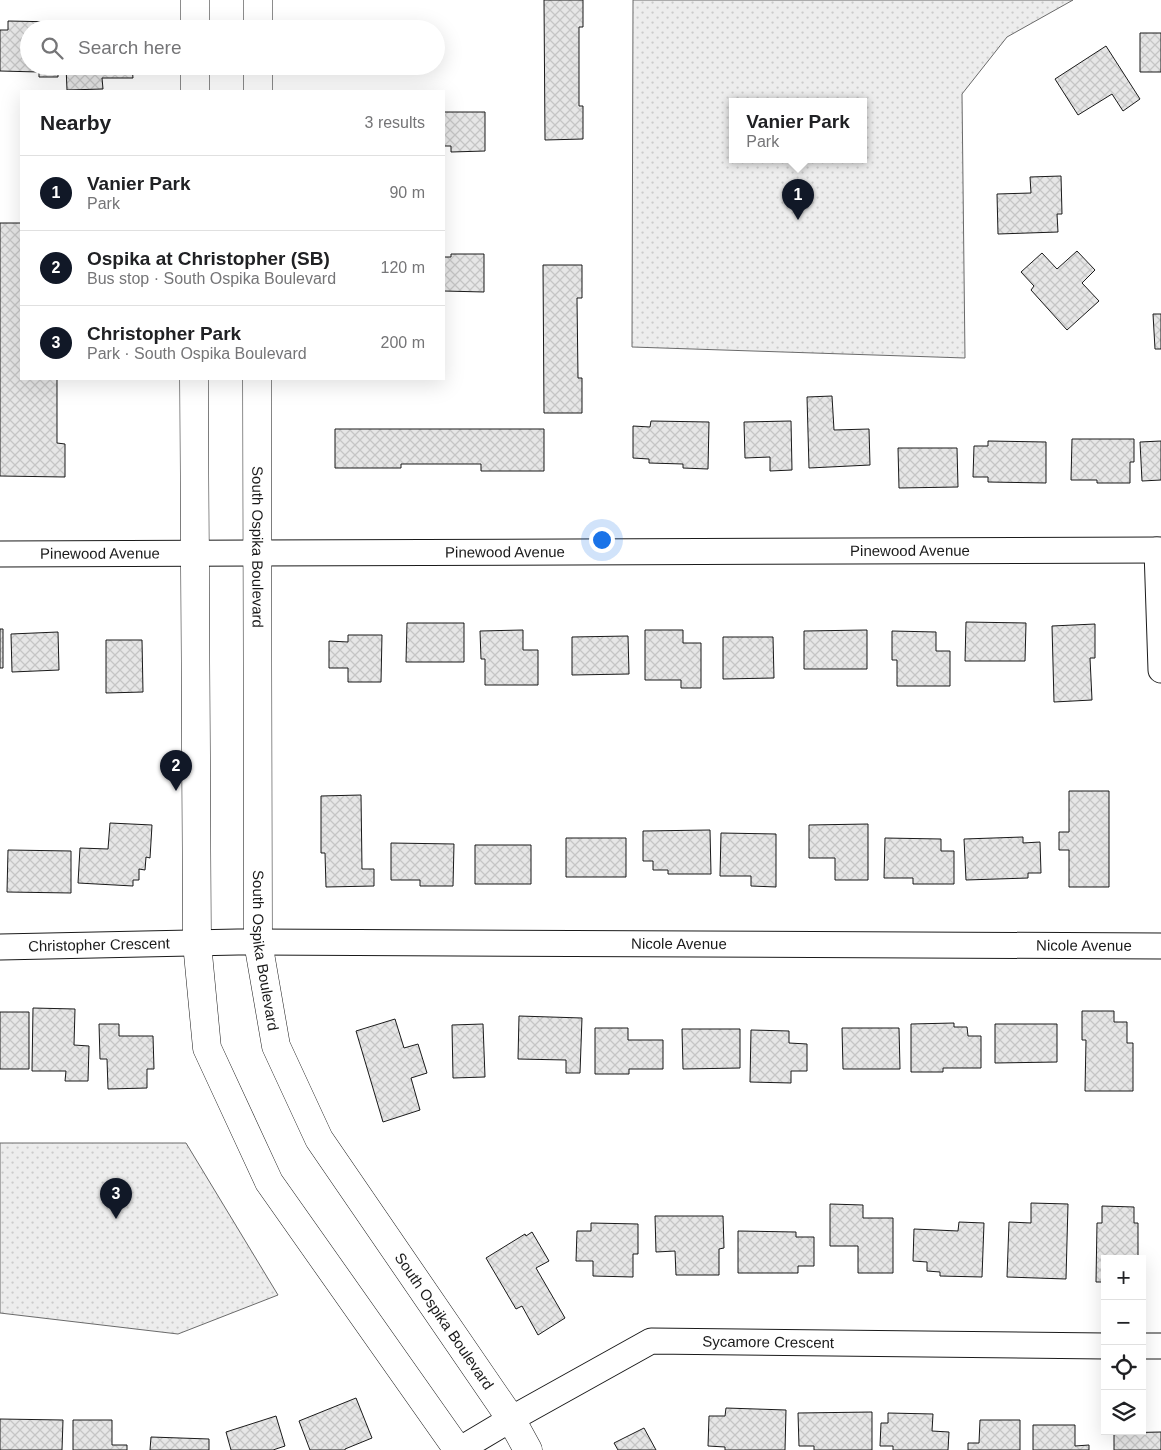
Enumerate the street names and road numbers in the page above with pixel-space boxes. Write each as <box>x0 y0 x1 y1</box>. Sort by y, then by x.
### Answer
street label: South Ospika Boulevard <box>249 466 266 628</box>
street label: Pinewood Avenue <box>850 542 970 559</box>
street label: Pinewood Avenue <box>445 543 565 560</box>
street label: Pinewood Avenue <box>40 544 160 562</box>
street label: South Ospika Boulevard <box>250 870 282 1032</box>
street label: Christopher Crescent <box>28 934 171 954</box>
street label: Nicole Avenue <box>631 935 727 952</box>
street label: Nicole Avenue <box>1036 936 1132 954</box>
street label: South Ospika Boulevard <box>392 1249 497 1393</box>
street label: Sycamore Crescent <box>702 1333 835 1351</box>

